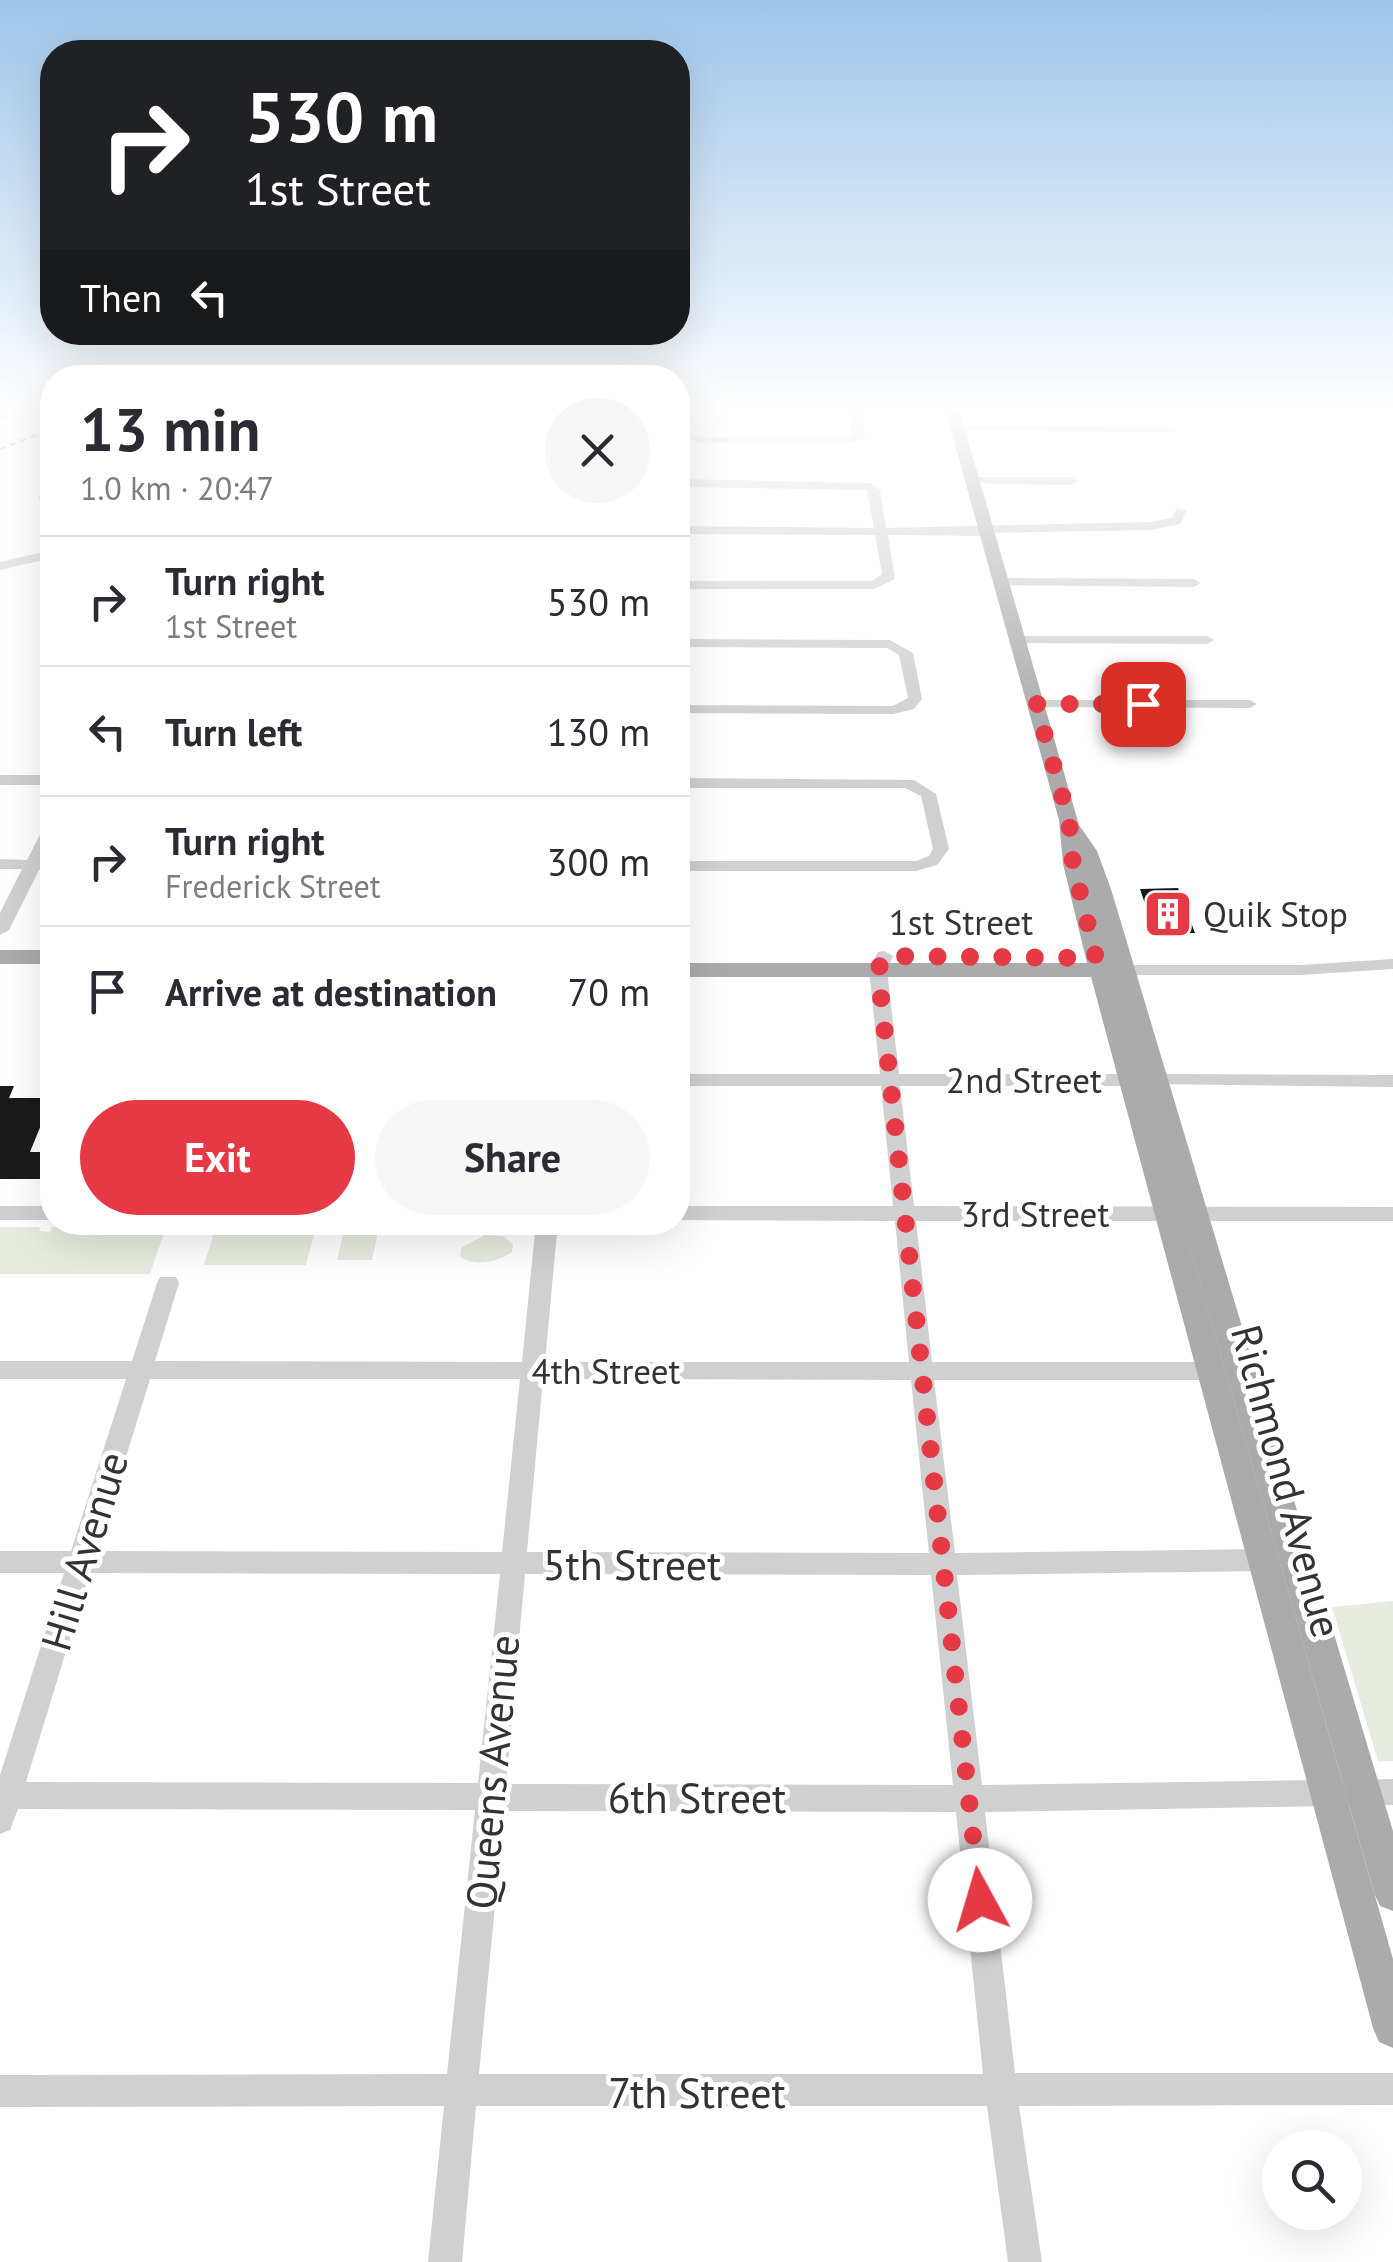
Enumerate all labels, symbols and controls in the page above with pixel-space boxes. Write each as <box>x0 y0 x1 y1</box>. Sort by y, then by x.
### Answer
text: 530 m <box>245 71 438 161</box>
icon: right <box>80 80 210 210</box>
text: 1st Street <box>245 159 431 217</box>
icon: left <box>182 270 237 325</box>
text: Then <box>80 273 162 322</box>
text: 13 min <box>80 390 260 468</box>
button: close <box>545 398 650 503</box>
text: 1.0 km · 20:47 <box>80 467 274 509</box>
text: Turn right <box>165 556 325 605</box>
icon: right <box>80 574 135 629</box>
text: 530 m <box>547 577 650 626</box>
text: 1st Street <box>165 605 297 647</box>
pin <box>1101 662 1186 747</box>
icon: arrive <box>1116 677 1171 732</box>
icon: left <box>80 704 135 759</box>
text: Turn left <box>165 707 302 756</box>
text: 130 m <box>547 707 650 756</box>
text: Turn right <box>165 816 325 865</box>
icon: right <box>80 834 135 889</box>
text: 300 m <box>547 837 650 886</box>
text: Frederick Street <box>165 865 381 907</box>
building icon: Quik Stop <box>1142 888 1194 940</box>
place label: Quik Stop <box>1203 891 1348 937</box>
street label: 1st Street <box>889 899 1033 945</box>
icon: arrive <box>80 964 135 1019</box>
text: Arrive at destination <box>165 967 497 1016</box>
text: 70 m <box>568 967 650 1016</box>
street label: 2nd Street <box>946 1057 1102 1103</box>
button: Exit <box>80 1100 355 1215</box>
button: Share <box>375 1100 650 1215</box>
street label: 3rd Street <box>961 1191 1109 1237</box>
street label: Richmond Avenue <box>1219 1319 1355 1643</box>
street label: 4th Street <box>532 1348 681 1394</box>
street label: Hill Avenue <box>28 1445 140 1657</box>
street label: 5th Street <box>543 1537 721 1592</box>
street label: Queens Avenue <box>453 1632 531 1912</box>
street label: 6th Street <box>608 1770 786 1825</box>
position arrow <box>928 1848 1032 1952</box>
street label: 7th Street <box>608 2065 786 2120</box>
map controls <box>1262 2130 1362 2230</box>
button: search <box>1262 2130 1362 2230</box>

